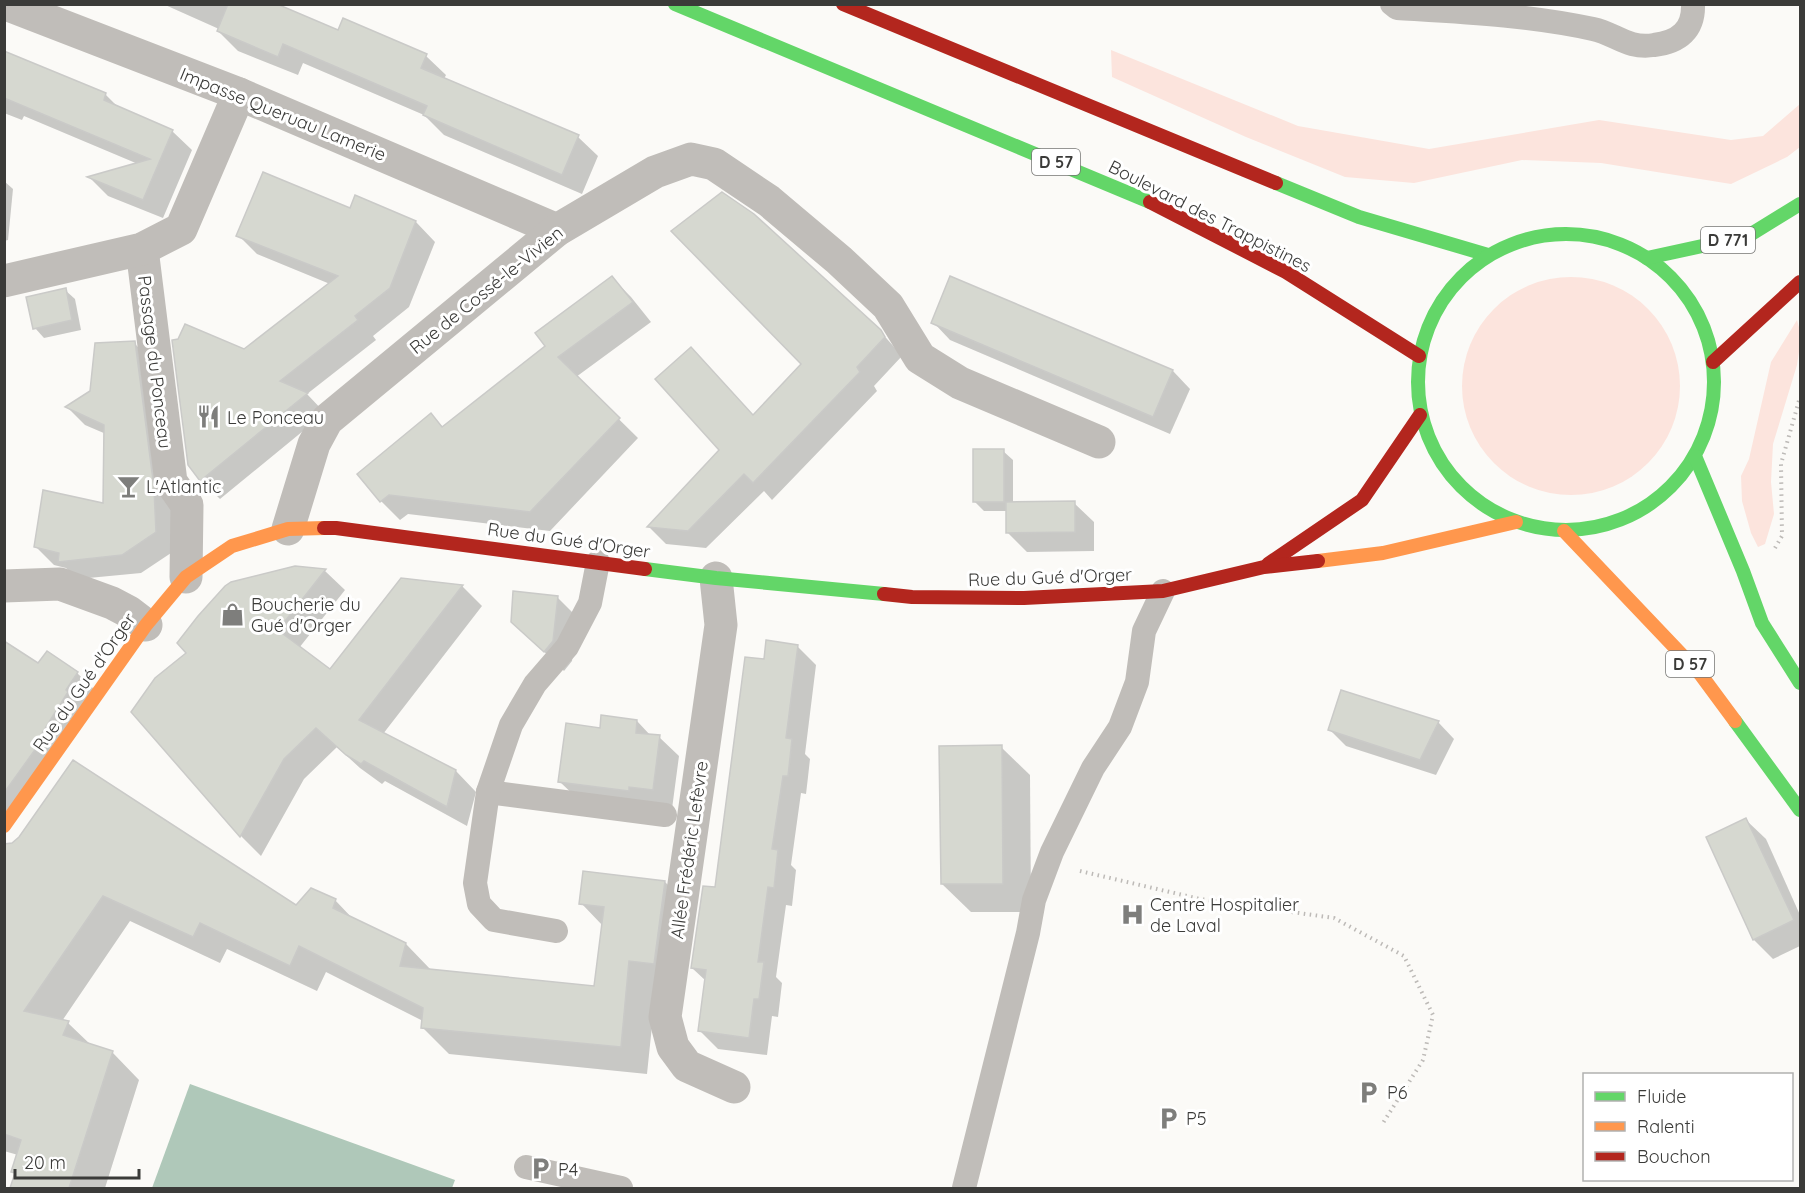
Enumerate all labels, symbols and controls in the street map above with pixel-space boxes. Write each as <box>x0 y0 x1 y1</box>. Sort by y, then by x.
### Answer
street label: Impasse Queruau Lamerie <box>177 62 389 166</box>
road number: D 57 <box>1032 149 1080 175</box>
street label: Boulevard des Trappistines <box>1105 155 1315 277</box>
street label: Rue de Cossé-le-Vivien <box>405 221 567 359</box>
road number: D 771 <box>1701 227 1755 253</box>
street label: Passage du Ponceau <box>133 274 177 450</box>
restaurant icon: Le Ponceau <box>196 404 222 430</box>
place label: Le Ponceau <box>227 406 324 429</box>
bar icon: L'Atlantic <box>115 473 141 499</box>
place label: L'Atlantic <box>146 475 221 498</box>
street label: Rue du Gué d'Orger <box>486 517 652 563</box>
street label: Rue du Gué d'Orger <box>968 563 1133 591</box>
place label: Boucherie du Gué d'Orger <box>251 593 361 637</box>
shop icon: Boucherie du Gué d'Orger <box>220 601 246 627</box>
street label: Rue du Gué d'Orger <box>27 608 141 756</box>
road number: D 57 <box>1666 651 1714 677</box>
street label: Allée Frédéric Lefèvre <box>665 759 713 941</box>
place label: Centre Hospitalier de Laval <box>1150 893 1299 937</box>
hospital icon: Centre Hospitalier de Laval <box>1119 901 1145 927</box>
legend <box>1583 1073 1793 1181</box>
parking icon: P6 <box>1356 1079 1382 1105</box>
place label: P6 <box>1387 1081 1408 1104</box>
text: Fluide <box>1637 1085 1686 1108</box>
parking icon: P5 <box>1155 1105 1181 1131</box>
place label: P5 <box>1186 1107 1207 1130</box>
text: Ralenti <box>1637 1115 1695 1138</box>
scale bar <box>15 1142 140 1180</box>
text: Bouchon <box>1637 1145 1711 1168</box>
text: 20 m <box>24 1151 66 1174</box>
parking icon: P4 <box>527 1156 553 1182</box>
place label: P4 <box>558 1158 578 1181</box>

